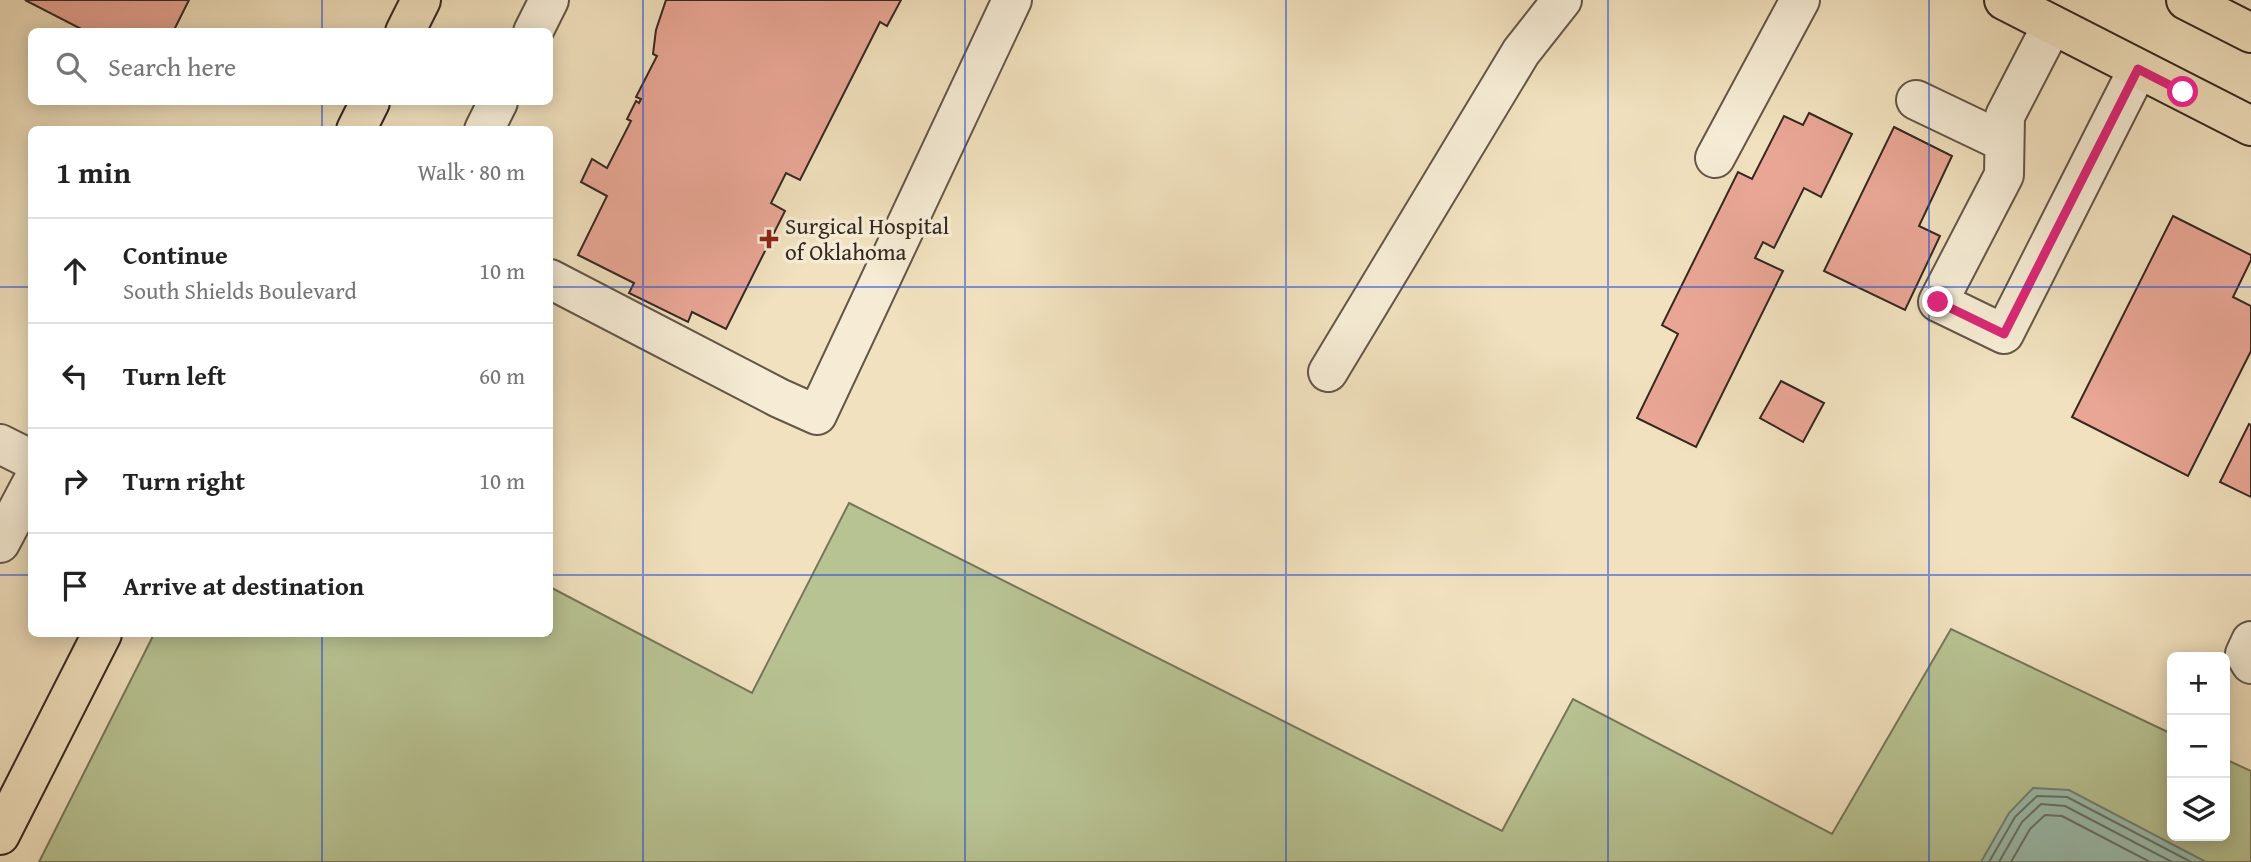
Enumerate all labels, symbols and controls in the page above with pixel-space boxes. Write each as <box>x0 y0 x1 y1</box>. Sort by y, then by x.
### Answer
search box <box>28 28 553 105</box>
text: Search here <box>108 47 236 86</box>
icon: search <box>52 48 90 86</box>
route start <box>2167 76 2198 107</box>
text: 1 min <box>56 150 131 194</box>
text: Walk · 80 m <box>417 155 525 188</box>
place label: Surgical Hospital of Oklahoma <box>785 209 949 268</box>
marker: Surgical Hospital of Oklahoma <box>759 229 779 249</box>
text: Continue <box>123 235 228 274</box>
icon: ahead <box>56 252 94 290</box>
text: 10 m <box>479 254 525 287</box>
text: South Shields Boulevard <box>123 274 357 307</box>
route end <box>1922 286 1953 317</box>
text: Turn left <box>123 356 226 395</box>
icon: left <box>56 357 94 395</box>
text: 60 m <box>479 359 525 392</box>
text: Turn right <box>123 461 245 500</box>
icon: right <box>56 462 94 500</box>
text: 10 m <box>479 464 525 497</box>
text: Arrive at destination <box>123 566 364 605</box>
icon: arrive <box>56 567 94 605</box>
map controls <box>2167 652 2230 841</box>
button: + <box>2167 652 2230 715</box>
button: − <box>2167 715 2230 778</box>
button: layers <box>2167 778 2230 841</box>

